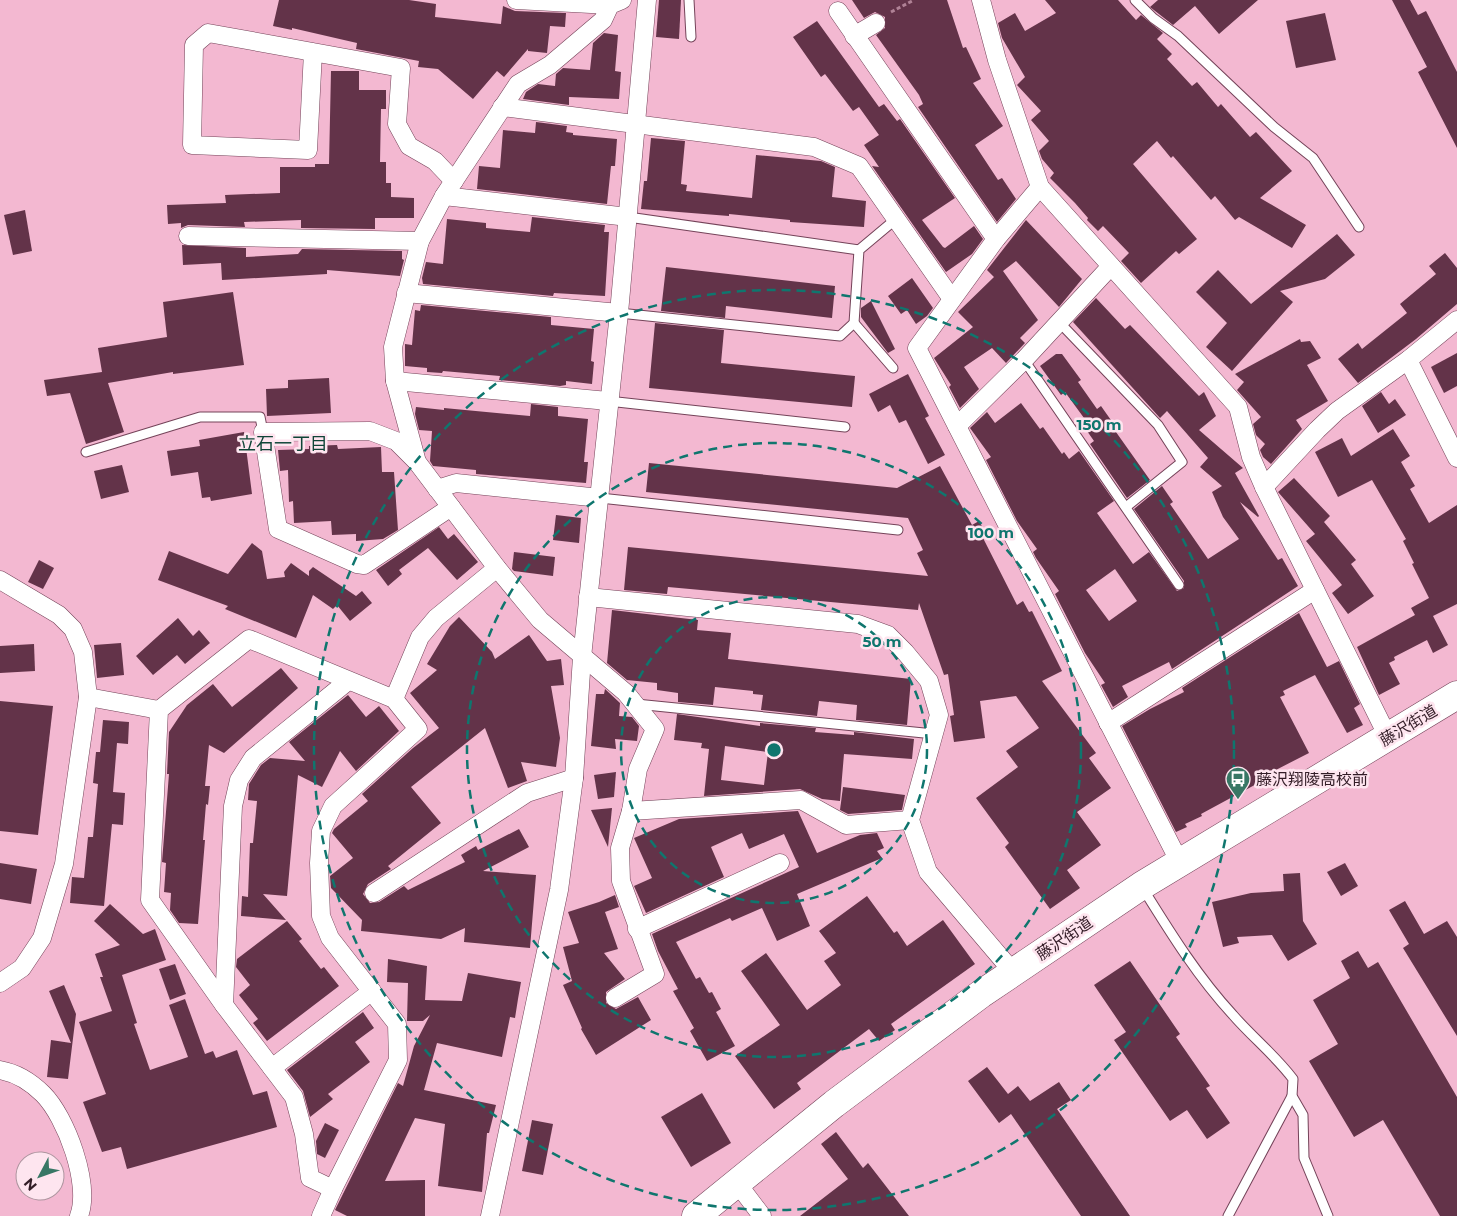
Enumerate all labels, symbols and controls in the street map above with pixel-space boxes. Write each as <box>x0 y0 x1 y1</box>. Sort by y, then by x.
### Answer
text: 150 m <box>1077 415 1121 434</box>
district label: 立石一丁目 <box>238 433 328 455</box>
text: 100 m <box>968 523 1014 542</box>
text: 50 m <box>862 632 902 651</box>
street label: 藤沢街道 <box>1376 701 1441 750</box>
centre of rings <box>765 741 783 759</box>
bus stop icon: 藤沢翔陵高校前 <box>1225 766 1251 800</box>
place label: 藤沢翔陵高校前 <box>1256 770 1368 789</box>
street label: 藤沢街道 <box>1032 913 1096 964</box>
north arrow <box>15 1151 65 1201</box>
text: N <box>20 1174 41 1195</box>

